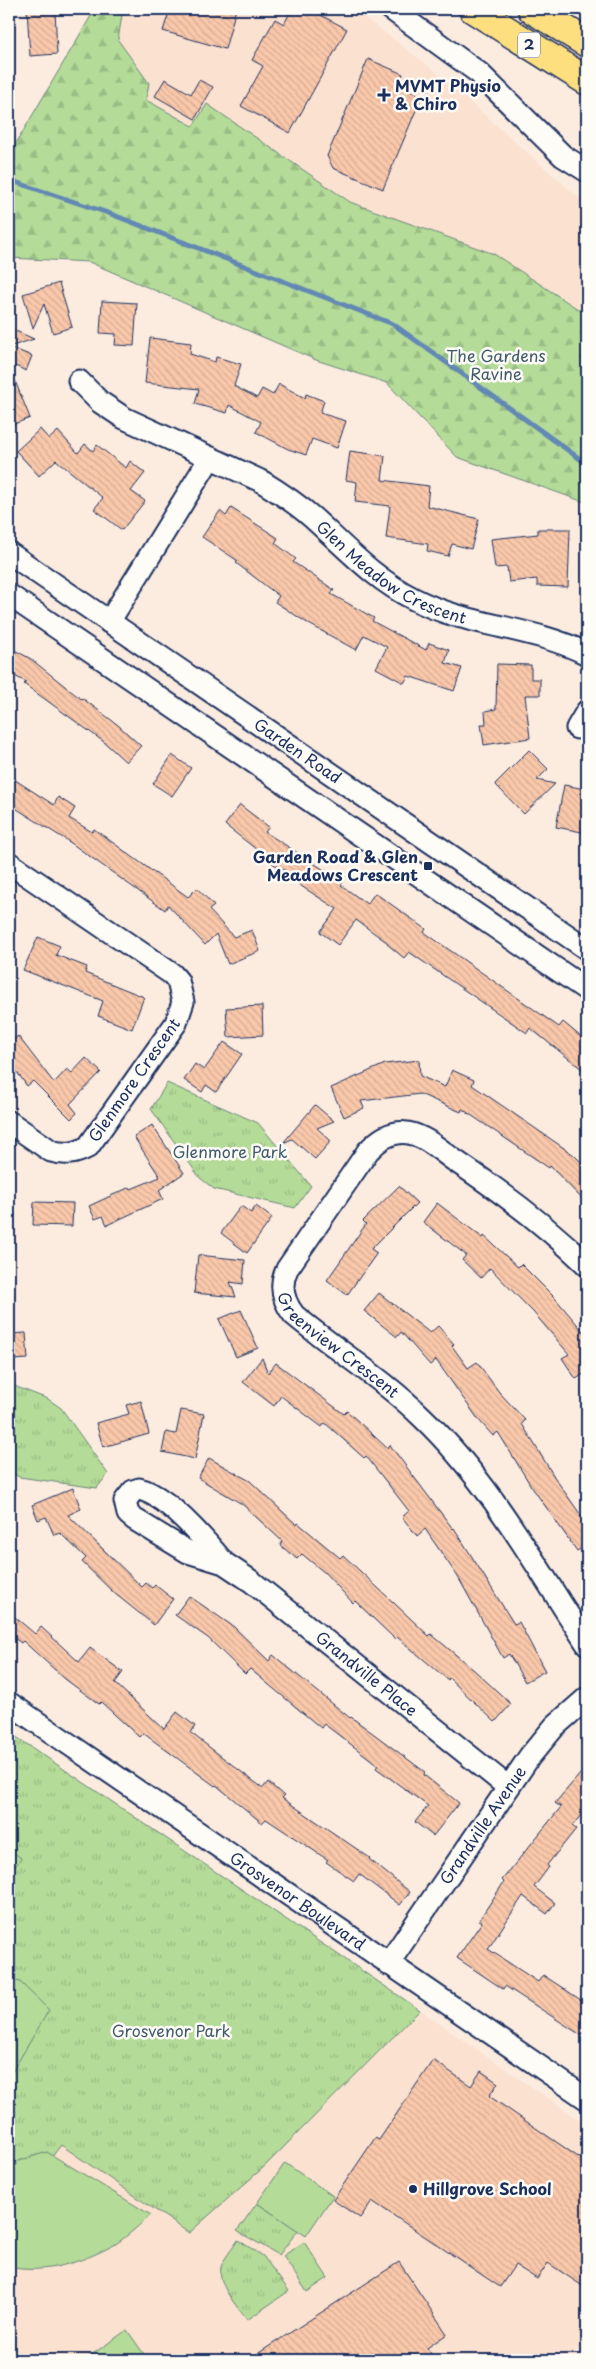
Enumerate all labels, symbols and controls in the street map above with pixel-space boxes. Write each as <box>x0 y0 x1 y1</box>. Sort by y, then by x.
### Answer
road number: 2 <box>518 32 540 58</box>
place label: MVMT Physio & Chiro <box>395 73 501 115</box>
marker: MVMT Physio & Chiro <box>377 88 391 102</box>
park label: The Gardens Ravine <box>446 343 546 385</box>
street label: Glen Meadow Crescent <box>312 514 470 629</box>
street label: Garden Road <box>250 711 347 789</box>
place label: Garden Road & Glen Meadows Crescent <box>253 844 418 886</box>
marker: Garden Road & Glen Meadows Crescent <box>422 860 434 872</box>
street label: Glenmore Crescent <box>81 1012 185 1146</box>
park label: Glenmore Park <box>173 1139 288 1163</box>
street label: Greenview Crescent <box>272 1288 405 1403</box>
street label: Grandville Place <box>311 1625 423 1721</box>
street label: Grandville Avenue <box>433 1760 531 1889</box>
street label: Grosvenor Boulevard <box>225 1845 371 1955</box>
park label: Grosvenor Park <box>112 2018 231 2042</box>
place label: Hillgrove School <box>423 2176 552 2200</box>
marker: Hillgrove School <box>407 2183 419 2195</box>

